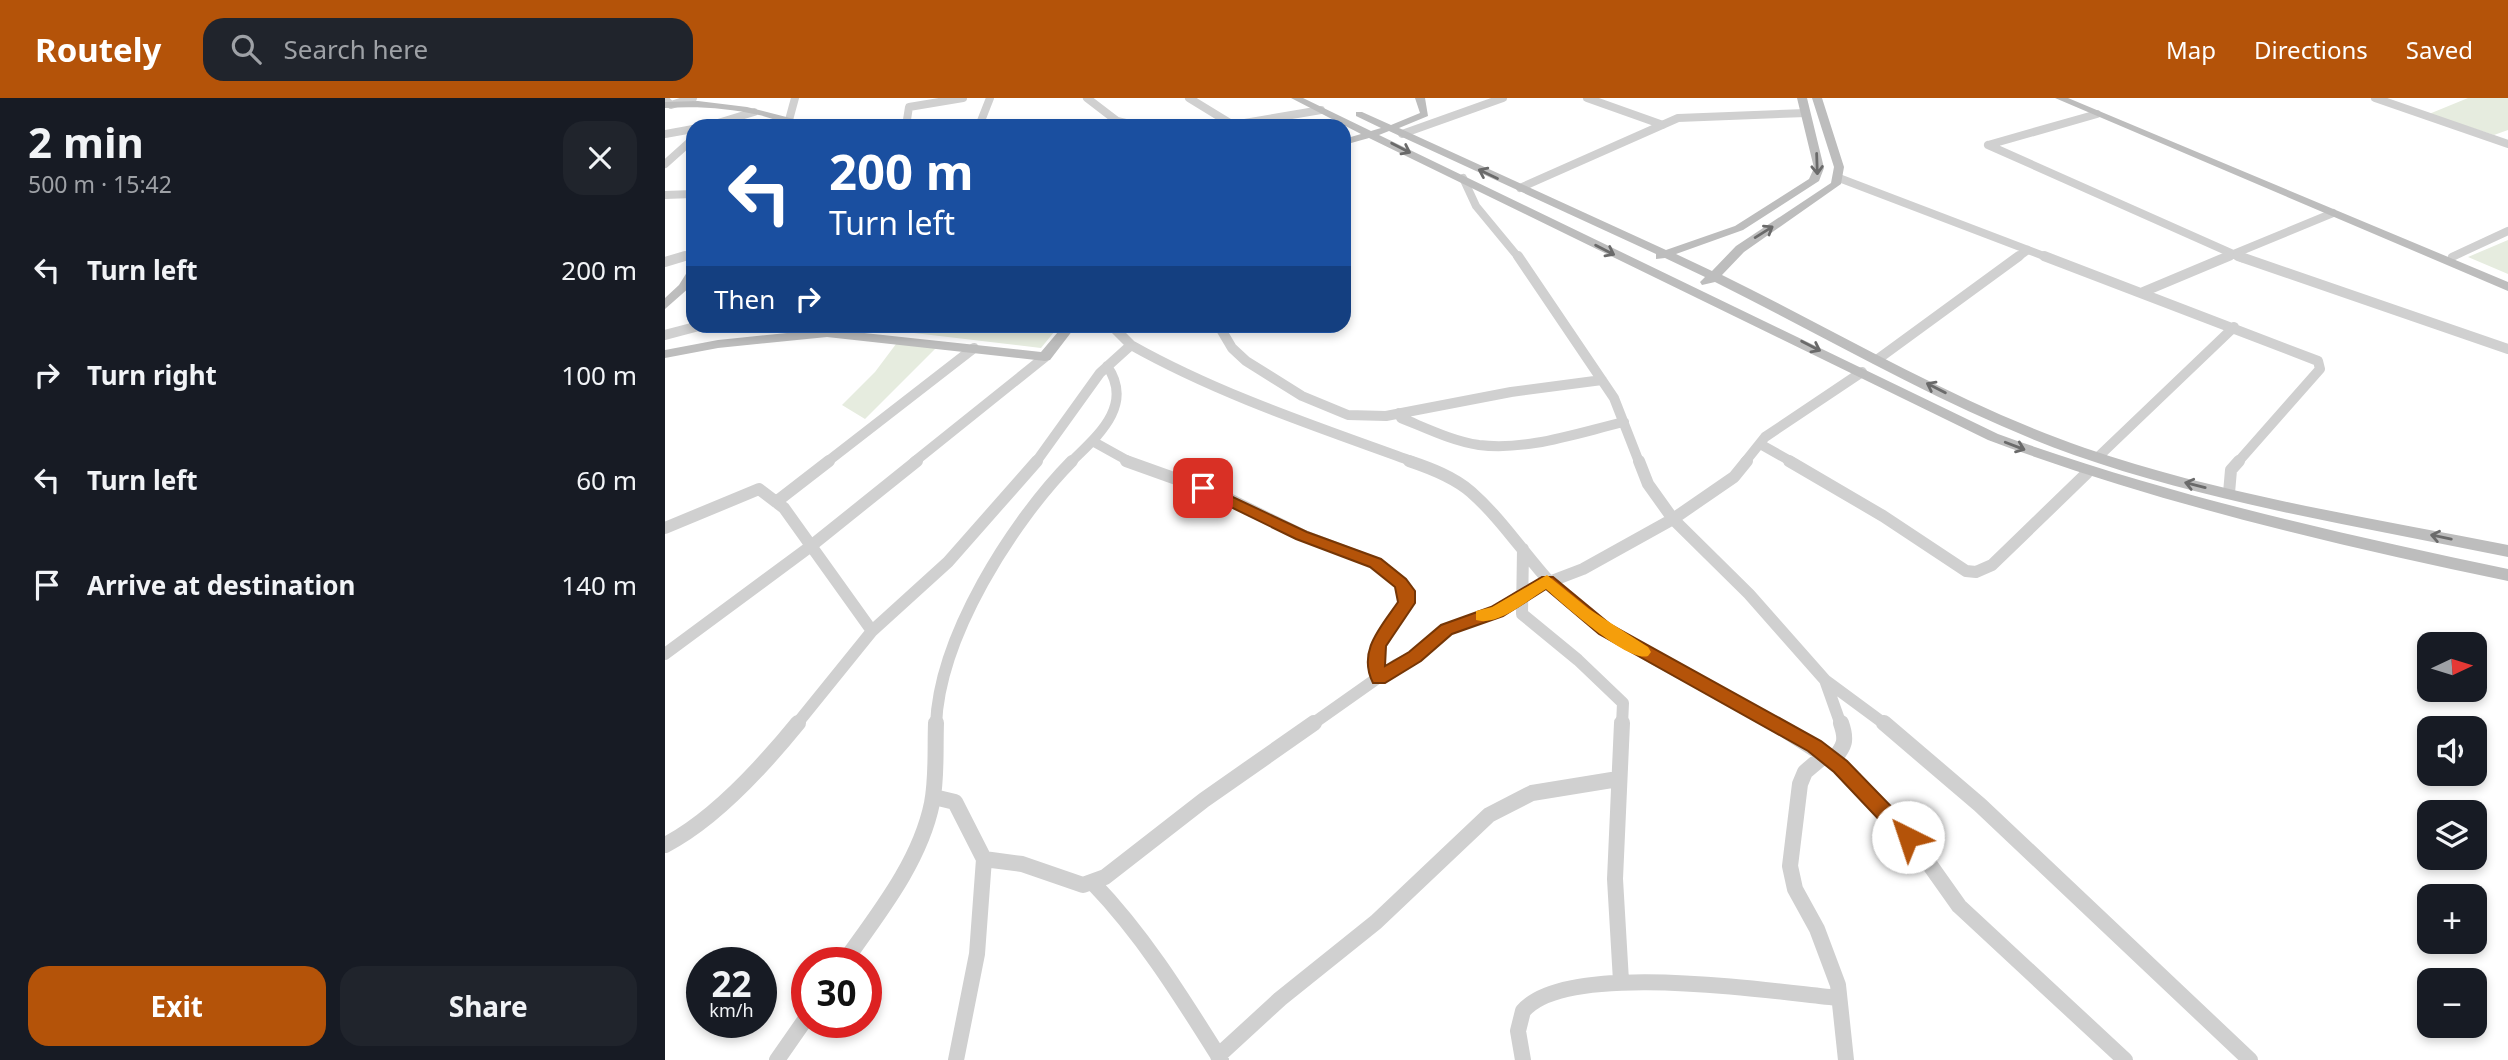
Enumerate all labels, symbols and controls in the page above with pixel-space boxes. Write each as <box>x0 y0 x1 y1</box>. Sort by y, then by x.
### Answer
search box <box>203 18 693 81</box>
text: Routely <box>35 27 161 72</box>
icon: search <box>227 30 265 68</box>
text: Search here <box>283 31 428 67</box>
text: Map <box>2166 33 2216 66</box>
text: Directions <box>2254 33 2368 66</box>
text: Saved <box>2406 33 2473 66</box>
text: 2 min <box>28 113 144 170</box>
button: close <box>563 121 637 195</box>
text: 200 m <box>829 138 974 204</box>
one-way arrow <box>1390 142 1411 156</box>
icon: left <box>714 147 805 238</box>
one-way arrow <box>1810 152 1823 175</box>
one-way arrow <box>1478 167 1499 180</box>
text: 500 m · 15:42 <box>28 168 172 200</box>
text: Turn left <box>829 201 955 244</box>
one-way arrow <box>1754 224 1774 238</box>
one-way arrow <box>1594 244 1615 258</box>
icon: left <box>28 251 66 289</box>
text: Turn left <box>87 252 198 288</box>
text: 200 m <box>561 252 637 288</box>
icon: right <box>789 280 827 318</box>
text: Then <box>714 281 775 317</box>
one-way arrow <box>1800 340 1821 354</box>
icon: right <box>28 356 66 394</box>
text: Turn right <box>87 357 217 393</box>
text: 100 m <box>561 357 637 393</box>
one-way arrow <box>1926 381 1947 395</box>
one-way arrow <box>2004 440 2026 453</box>
pin <box>1173 458 1233 518</box>
icon: left <box>28 461 66 499</box>
text: Turn left <box>87 462 198 498</box>
text: 60 m <box>576 462 637 498</box>
icon: arrive <box>1184 469 1222 507</box>
one-way arrow <box>2184 478 2207 491</box>
one-way arrow <box>2430 530 2453 544</box>
icon: arrive <box>28 566 66 604</box>
text: Arrive at destination <box>87 567 356 603</box>
text: 140 m <box>561 567 637 603</box>
north arrow <box>2417 632 2487 702</box>
map controls <box>2417 632 2487 1038</box>
button: sound <box>2417 716 2487 786</box>
position arrow <box>1871 800 1945 874</box>
button: layers <box>2417 800 2487 870</box>
button: + <box>2417 884 2487 954</box>
speed limit sign: 30 <box>791 947 882 1038</box>
text: 22 <box>711 960 752 1007</box>
button: Exit <box>28 966 326 1046</box>
button: Share <box>340 966 637 1046</box>
button: − <box>2417 968 2487 1038</box>
text: km/h <box>709 998 754 1022</box>

